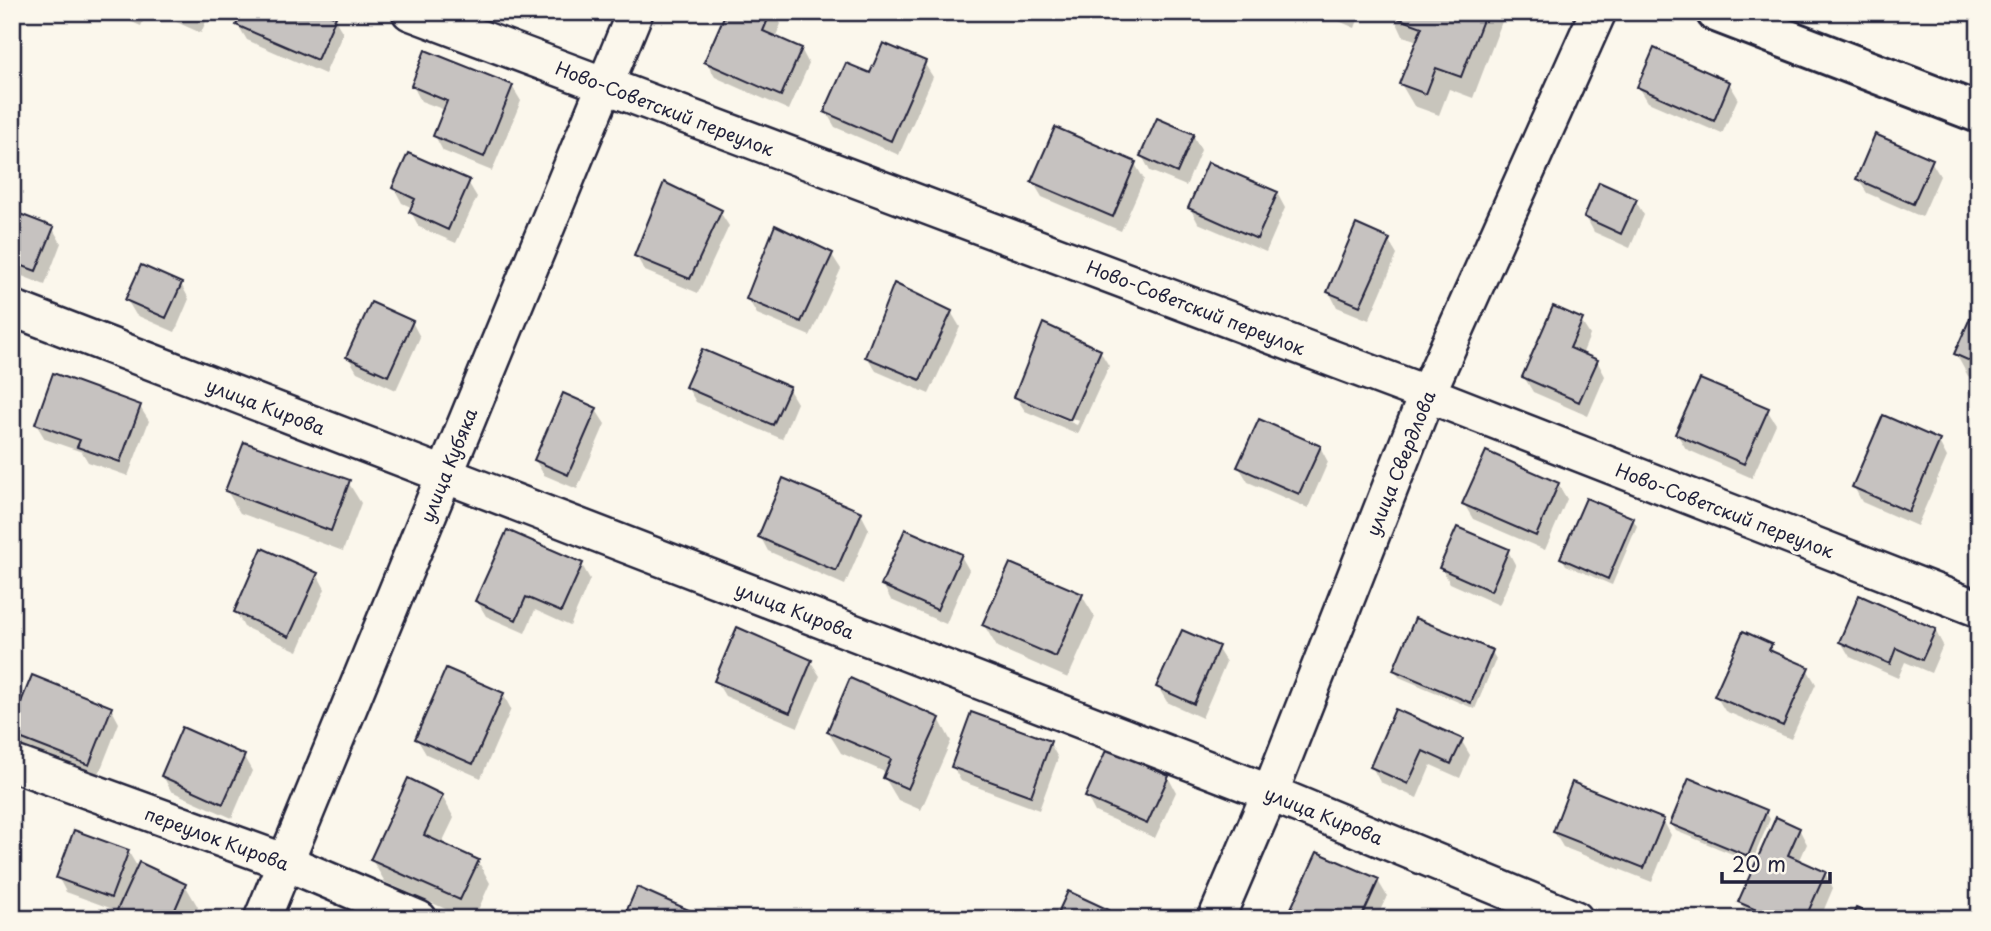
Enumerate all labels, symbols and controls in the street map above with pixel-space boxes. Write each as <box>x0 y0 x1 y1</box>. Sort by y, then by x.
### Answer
street label: Ново-Советский переулок <box>552 54 778 162</box>
street label: Ново-Советский переулок <box>1083 253 1309 361</box>
street label: улица Кирова <box>203 371 330 441</box>
street label: улица Свердлова <box>1359 386 1442 540</box>
street label: улица Кубяка <box>413 403 484 526</box>
street label: Ново-Советский переулок <box>1612 456 1838 564</box>
street label: улица Кирова <box>732 575 859 645</box>
street label: улица Кирова <box>1261 779 1388 851</box>
street label: переулок Кирова <box>141 799 294 877</box>
scale bar <box>1722 840 1830 884</box>
text: 20 m <box>1732 847 1786 879</box>

